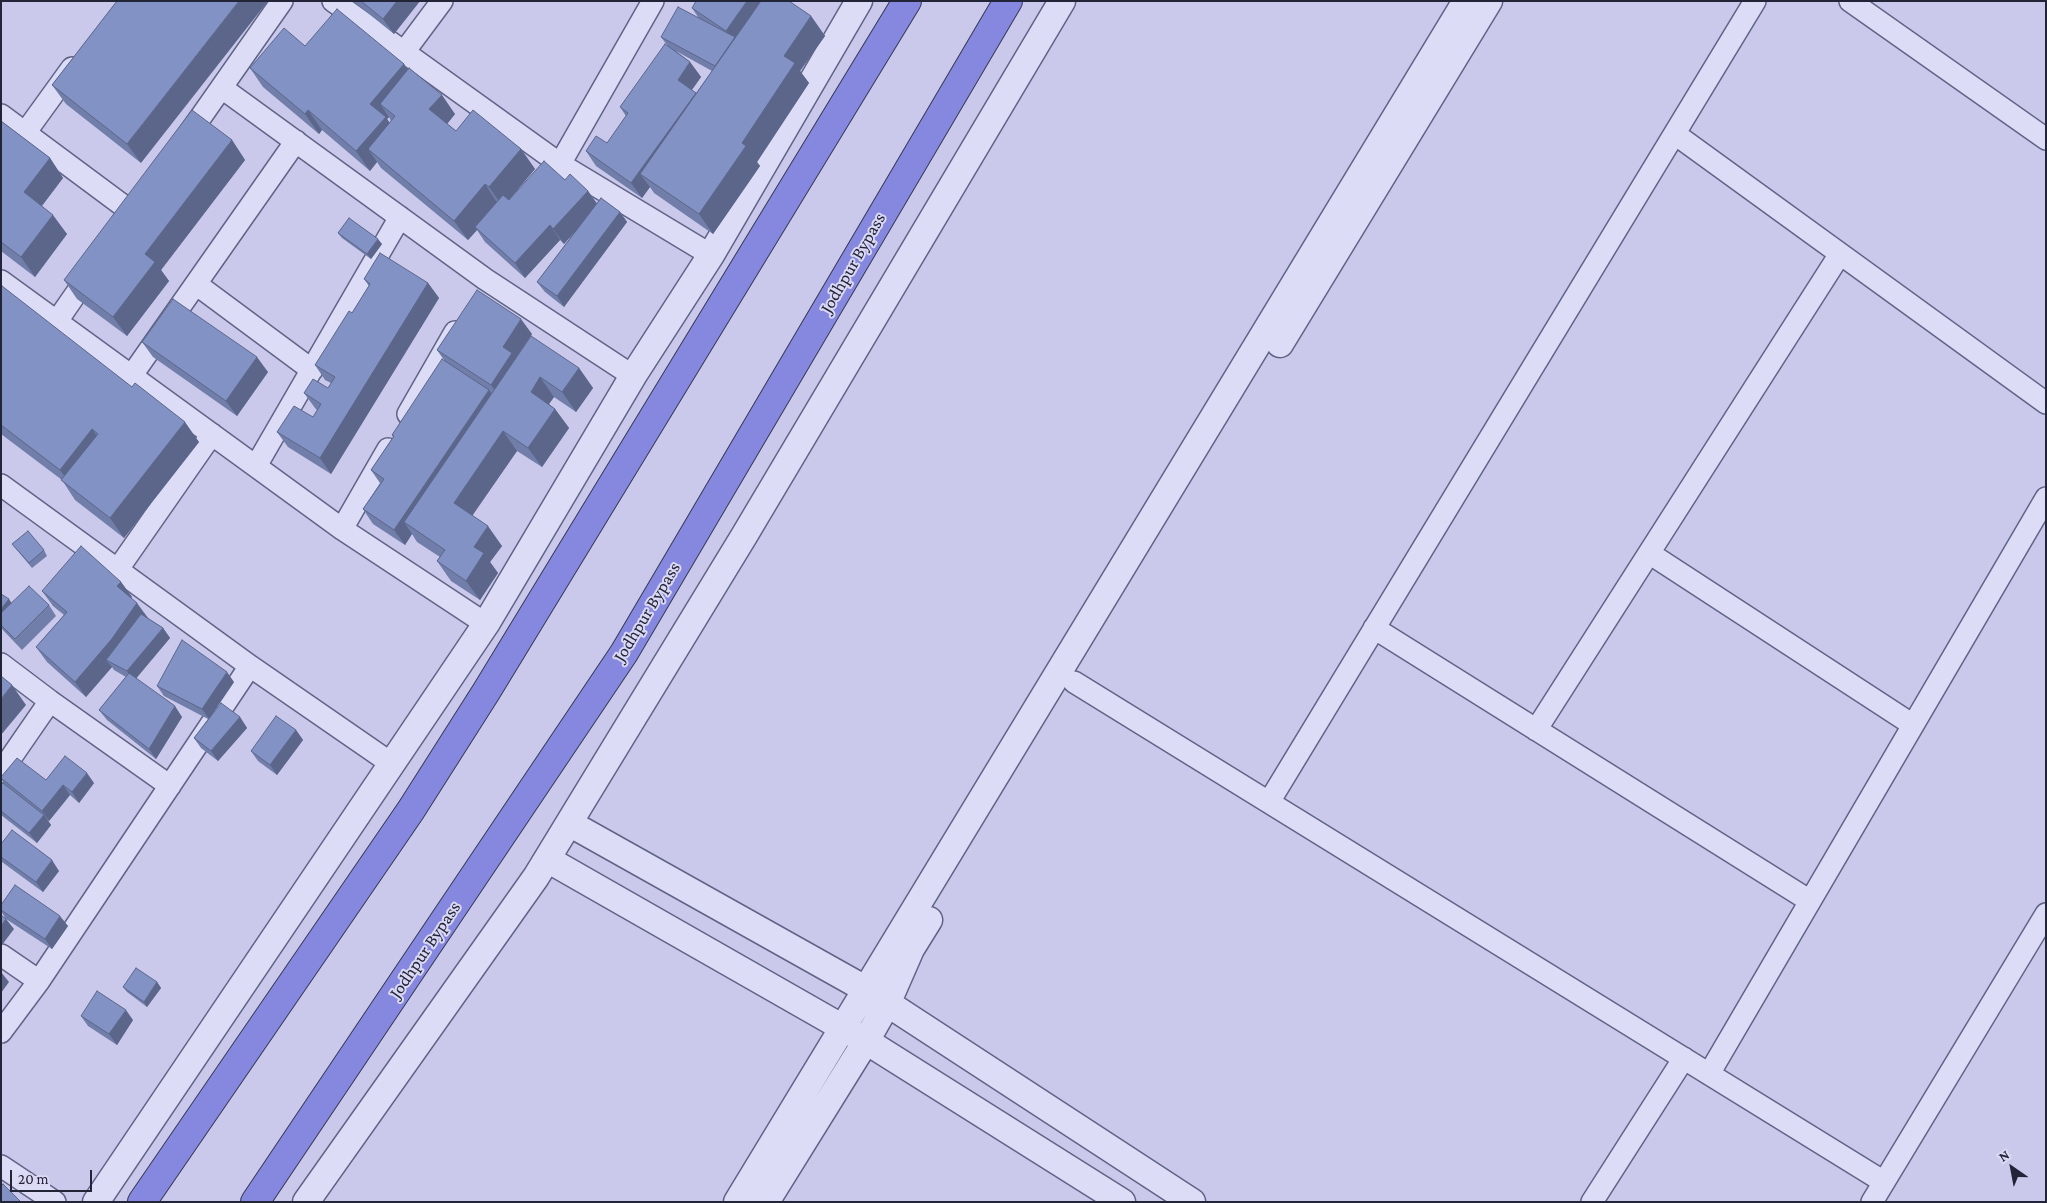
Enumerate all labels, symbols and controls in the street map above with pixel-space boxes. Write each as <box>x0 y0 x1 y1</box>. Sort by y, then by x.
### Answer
street label: Jodhpur Bypass <box>816 209 890 317</box>
street label: Jodhpur Bypass <box>609 558 685 666</box>
street label: Jodhpur Bypass <box>385 897 465 1003</box>
north arrow <box>1987 1143 2037 1193</box>
text: N <box>1995 1146 2012 1165</box>
scale bar <box>12 1160 95 1192</box>
text: 20 m <box>18 1171 49 1187</box>

